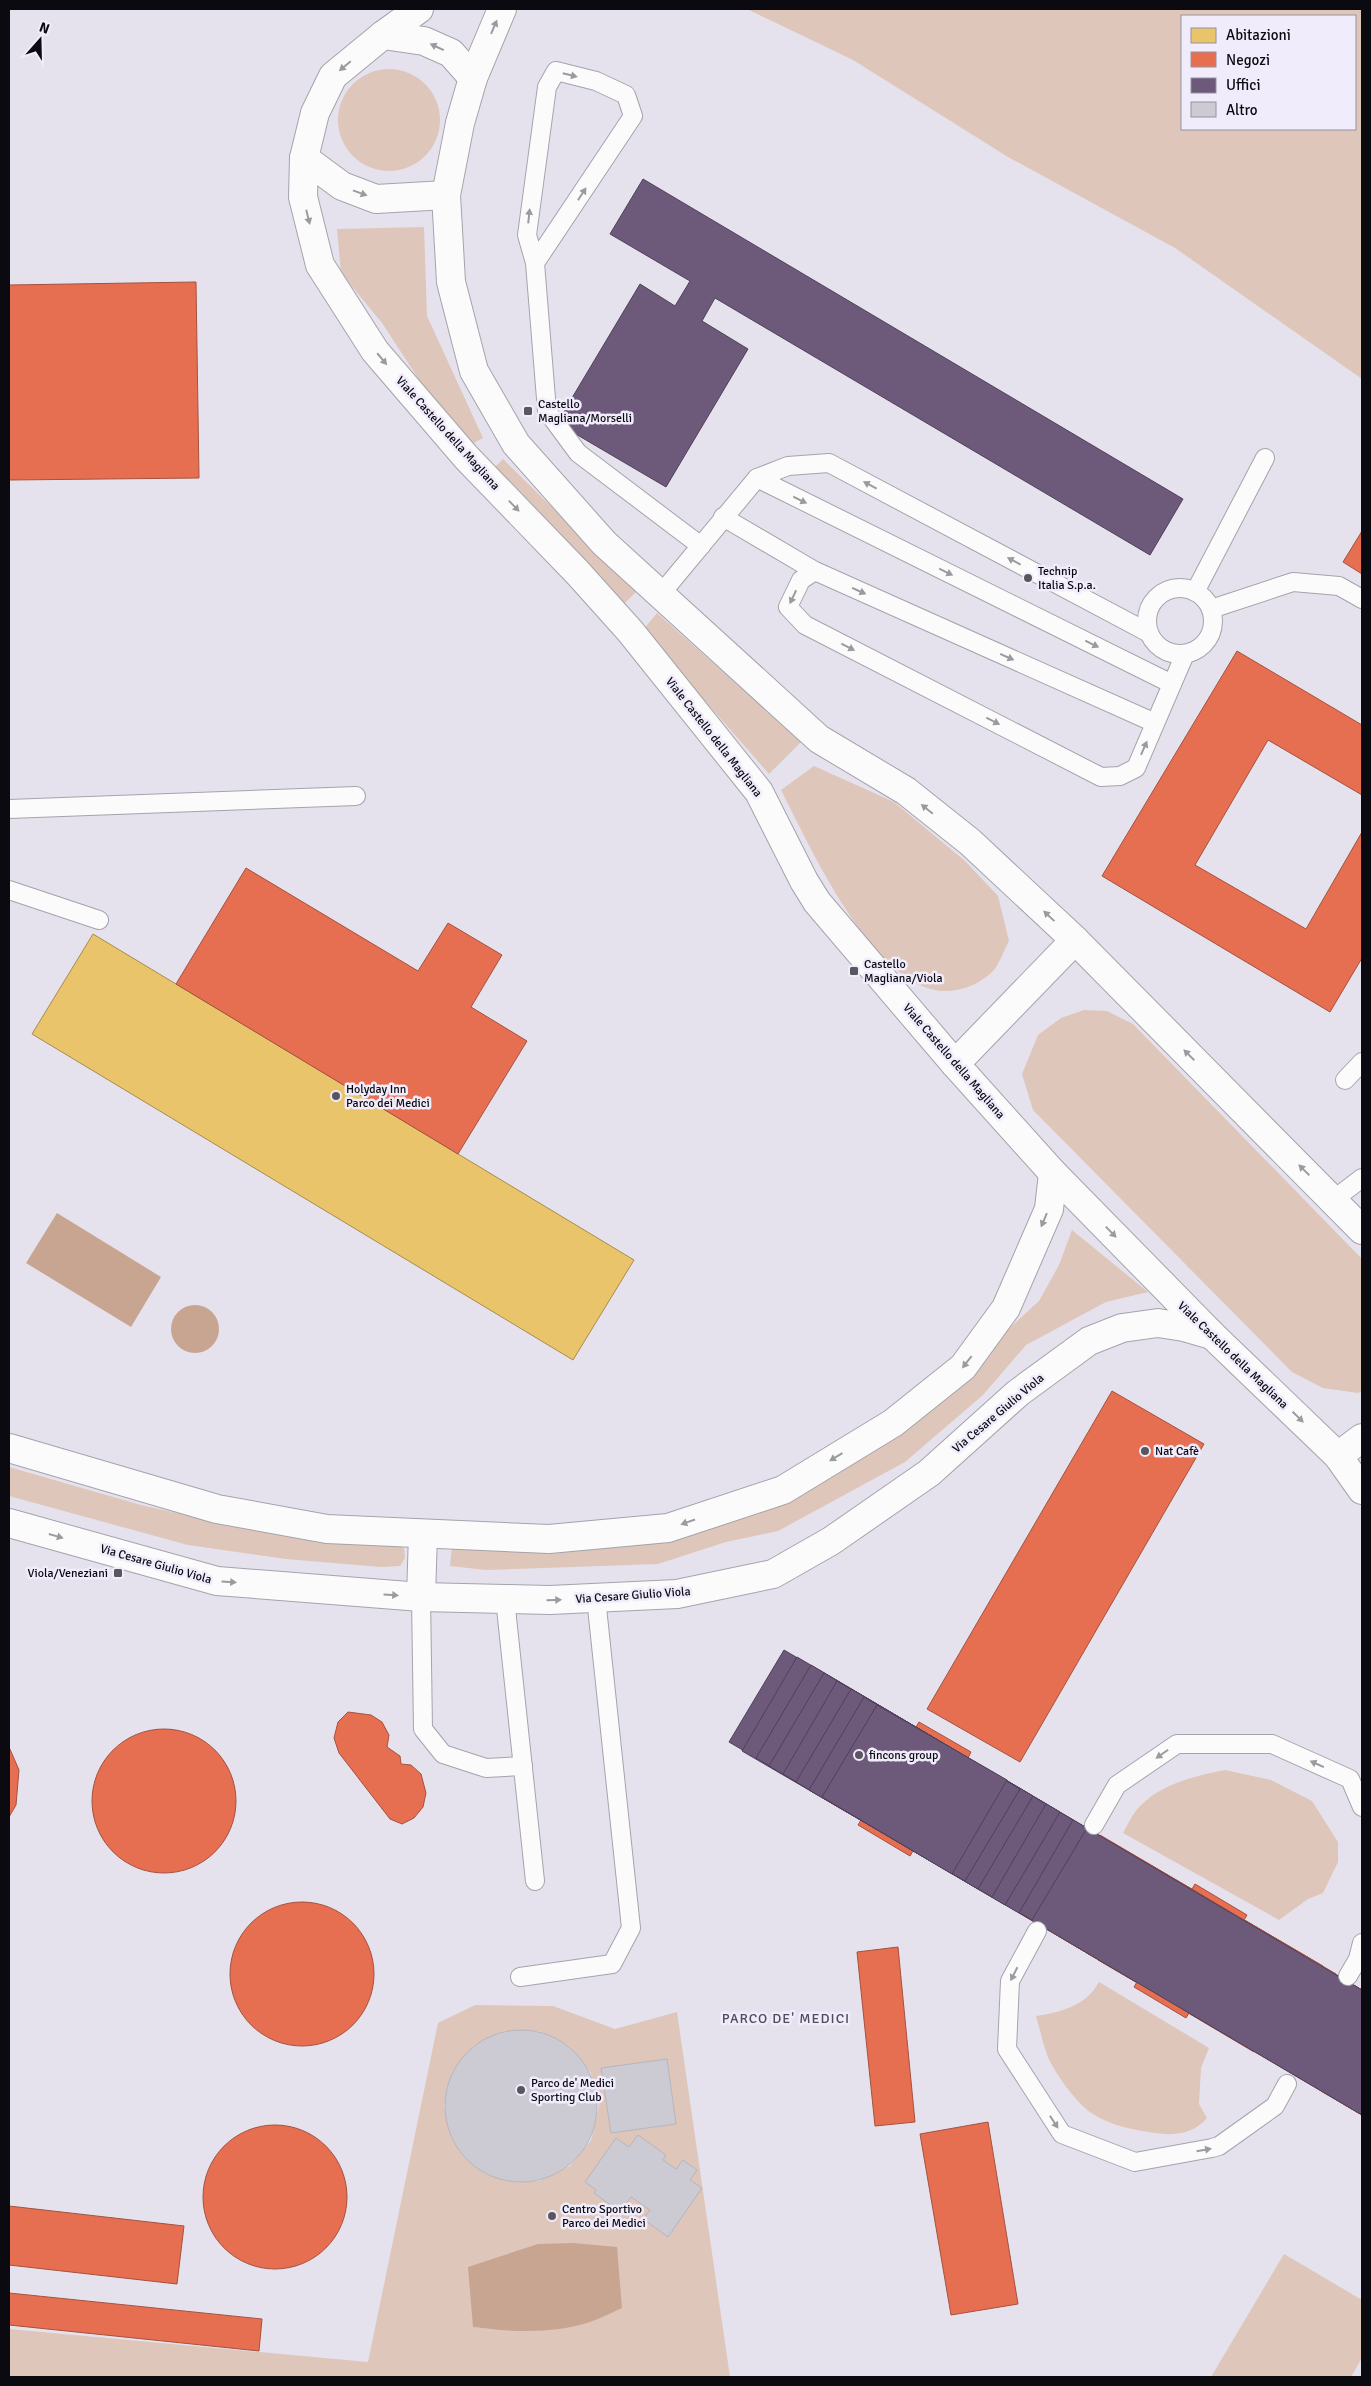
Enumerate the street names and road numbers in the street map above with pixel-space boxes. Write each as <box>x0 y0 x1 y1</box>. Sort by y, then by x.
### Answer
street label: Viale Castello della Magliana <box>393 373 503 493</box>
street label: Viale Castello della Magliana <box>662 674 765 800</box>
street label: Viale Castello della Magliana <box>899 1001 1008 1122</box>
street label: Viale Castello della Magliana <box>1174 1299 1291 1412</box>
street label: Via Cesare Giulio Viola <box>949 1371 1047 1456</box>
street label: Via Cesare Giulio Viola <box>98 1541 213 1588</box>
street label: Via Cesare Giulio Viola <box>575 1584 691 1607</box>

